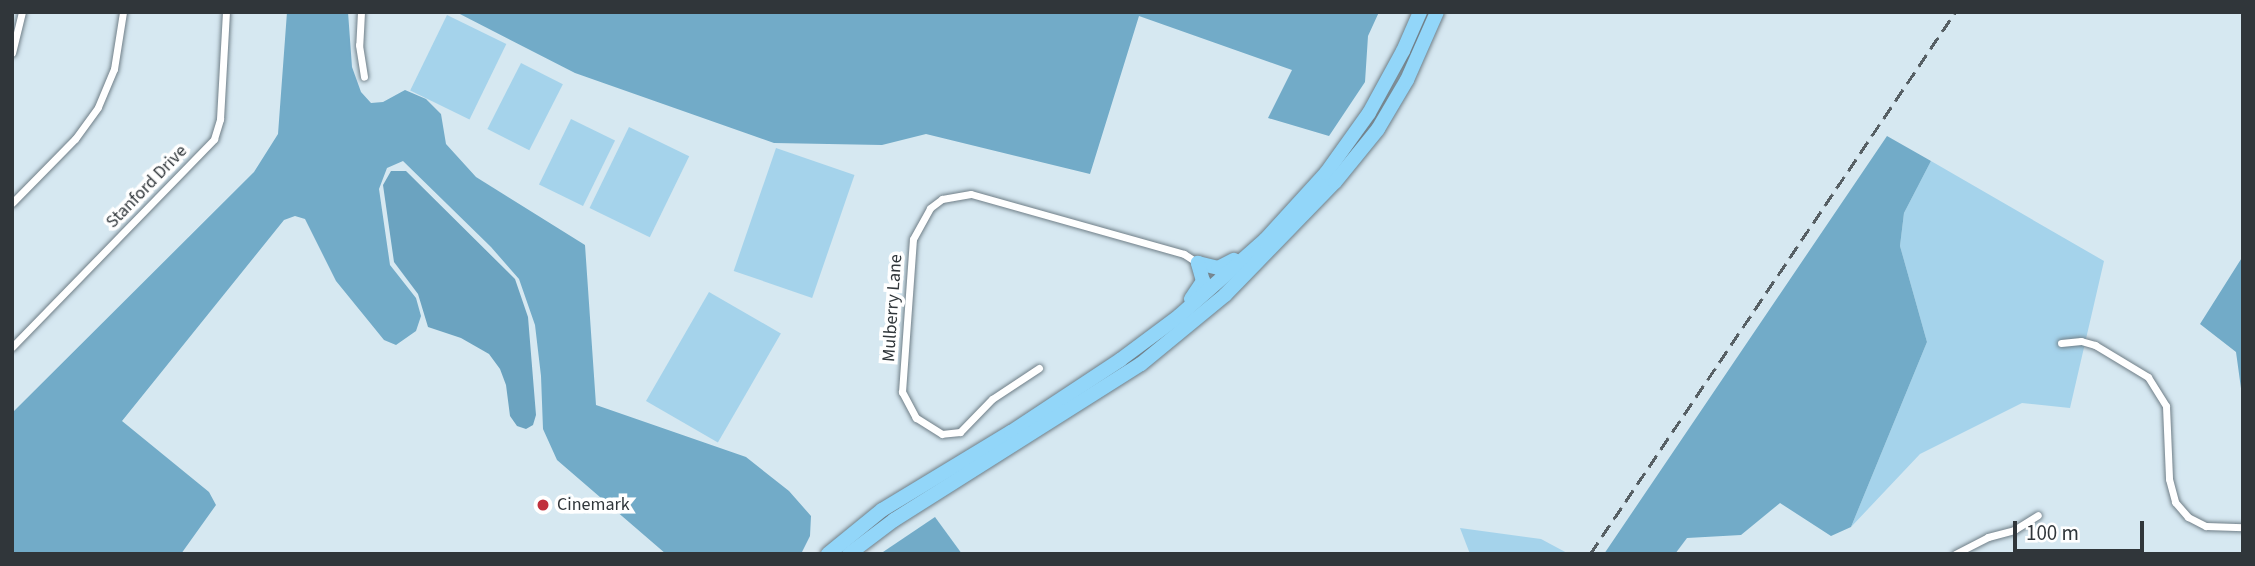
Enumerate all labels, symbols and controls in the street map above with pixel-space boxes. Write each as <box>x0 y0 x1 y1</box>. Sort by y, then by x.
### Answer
street label: Stanford Drive <box>102 141 192 233</box>
street label: Mulberry Lane <box>878 253 908 363</box>
place label: Cinemark <box>557 494 630 516</box>
marker: Cinemark <box>535 497 551 513</box>
scale bar <box>2017 506 2148 550</box>
text: 100 m <box>2026 518 2079 548</box>

